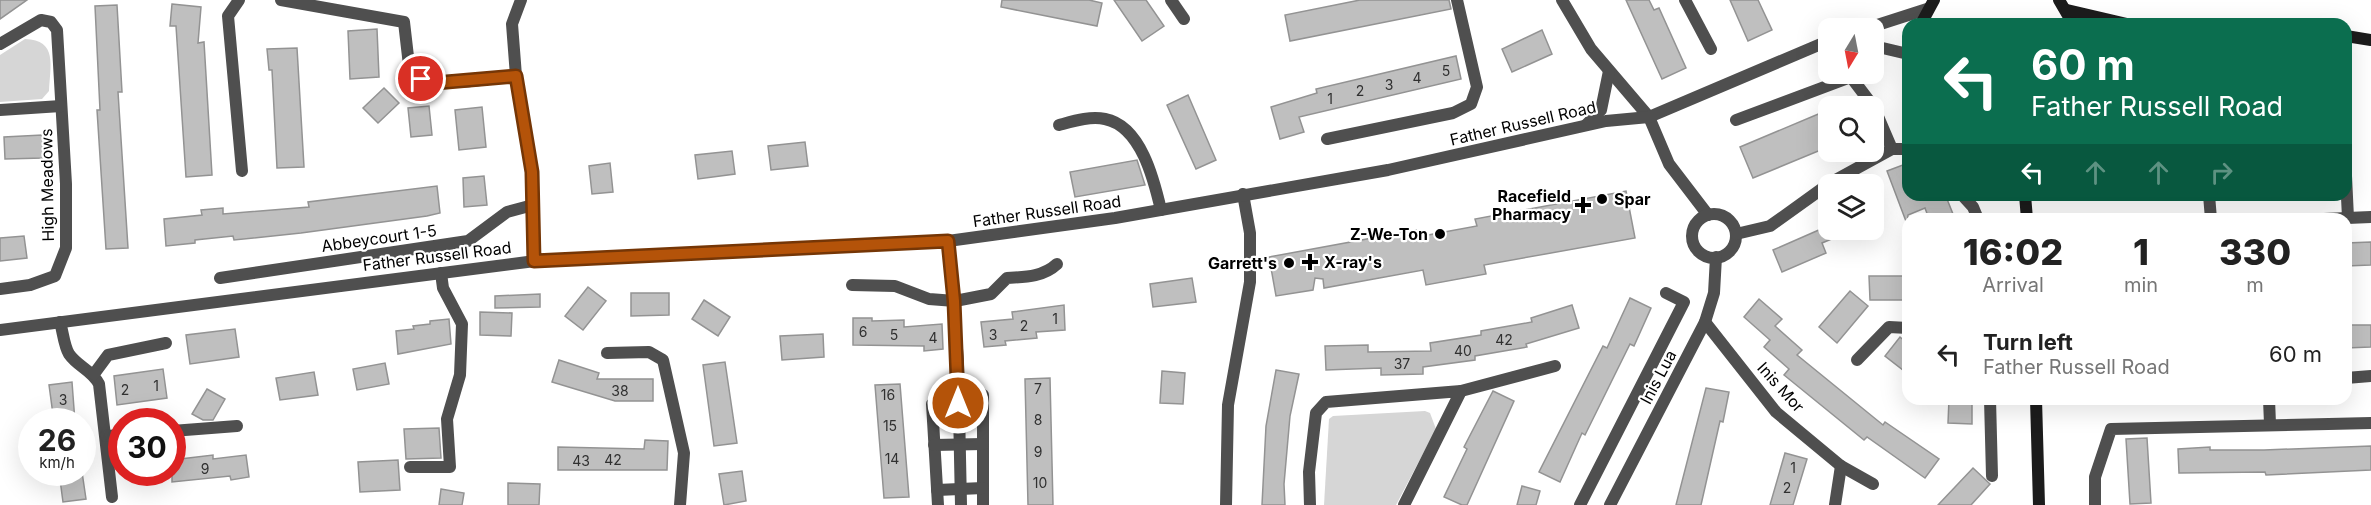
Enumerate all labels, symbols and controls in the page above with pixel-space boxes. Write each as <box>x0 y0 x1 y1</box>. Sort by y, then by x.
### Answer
north arrow <box>1818 18 1884 84</box>
map controls <box>1818 18 1884 240</box>
text: 60 m <box>2031 39 2135 90</box>
icon: left <box>1932 42 2010 120</box>
pin <box>395 53 446 104</box>
icon: arrive <box>404 62 437 95</box>
house number: 5 <box>1442 62 1450 79</box>
house number: 4 <box>1412 69 1422 86</box>
house number: 3 <box>1385 76 1393 93</box>
house number: 2 <box>1356 82 1364 99</box>
house number: 1 <box>1327 90 1333 107</box>
text: Father Russell Road <box>2031 90 2283 123</box>
street label: Father Russell Road <box>1448 96 1598 150</box>
button: search <box>1818 96 1884 162</box>
street label: High Meadows <box>36 128 58 242</box>
icon: left <box>2016 156 2049 189</box>
icon: ahead <box>2079 156 2112 189</box>
icon: ahead <box>2142 156 2175 189</box>
icon: right <box>2205 156 2238 189</box>
button: layers <box>1818 174 1884 240</box>
place label: Racefield Pharmacy <box>1492 186 1571 224</box>
place label: Spar <box>1614 189 1651 209</box>
street label: Father Russell Road <box>972 191 1122 231</box>
marker: Spar <box>1595 192 1609 206</box>
marker: Racefield Pharmacy <box>1576 198 1590 212</box>
street label: Abbeycourt 1-5 <box>320 220 438 256</box>
place label: Z-We-Ton <box>1350 224 1428 244</box>
marker: Z-We-Ton <box>1433 227 1447 241</box>
text: 16:02 <box>1963 230 2063 274</box>
text: 1 <box>2133 230 2149 274</box>
text: 330 <box>2219 230 2291 274</box>
street label: Father Russell Road <box>362 237 512 275</box>
place label: X-ray's <box>1324 252 1382 272</box>
place label: Garrett's <box>1208 253 1277 273</box>
marker: X-ray's <box>1301 253 1319 271</box>
marker: Garrett's <box>1282 256 1296 270</box>
text: Arrival <box>1982 273 2044 297</box>
text: min <box>2124 273 2158 297</box>
text: m <box>2246 273 2264 297</box>
house number: 1 <box>1052 310 1058 327</box>
house number: 2 <box>1020 317 1028 334</box>
house number: 6 <box>859 323 867 340</box>
house number: 5 <box>890 326 898 343</box>
house number: 3 <box>989 326 997 343</box>
house number: 4 <box>928 329 938 346</box>
text: Turn left <box>1983 329 2073 355</box>
house number: 42 <box>1495 331 1513 348</box>
icon: left <box>1932 338 1965 371</box>
text: 60 m <box>2269 341 2322 367</box>
house number: 40 <box>1454 342 1472 359</box>
street label: Inis Lua <box>1636 347 1680 407</box>
house number: 37 <box>1394 355 1410 372</box>
text: Father Russell Road <box>1983 355 2170 379</box>
street label: Inis Mor <box>1753 358 1809 416</box>
position arrow <box>926 371 990 435</box>
house number: 1 <box>153 377 159 394</box>
house number: 7 <box>1034 380 1042 397</box>
house number: 2 <box>121 381 129 398</box>
house number: 38 <box>611 382 629 399</box>
house number: 16 <box>881 386 895 403</box>
house number: 3 <box>59 391 67 408</box>
speed limit sign: 30 <box>108 408 186 486</box>
house number: 8 <box>1034 411 1042 428</box>
house number: 15 <box>883 417 897 434</box>
text: 26 <box>38 422 76 458</box>
house number: 9 <box>1034 443 1042 460</box>
house number: 14 <box>885 450 899 467</box>
house number: 42 <box>604 451 622 468</box>
house number: 43 <box>572 452 590 469</box>
text: km/h <box>39 453 75 472</box>
house number: 1 <box>1790 459 1796 476</box>
house number: 9 <box>201 460 209 477</box>
house number: 10 <box>1033 474 1047 491</box>
house number: 2 <box>1783 479 1791 496</box>

